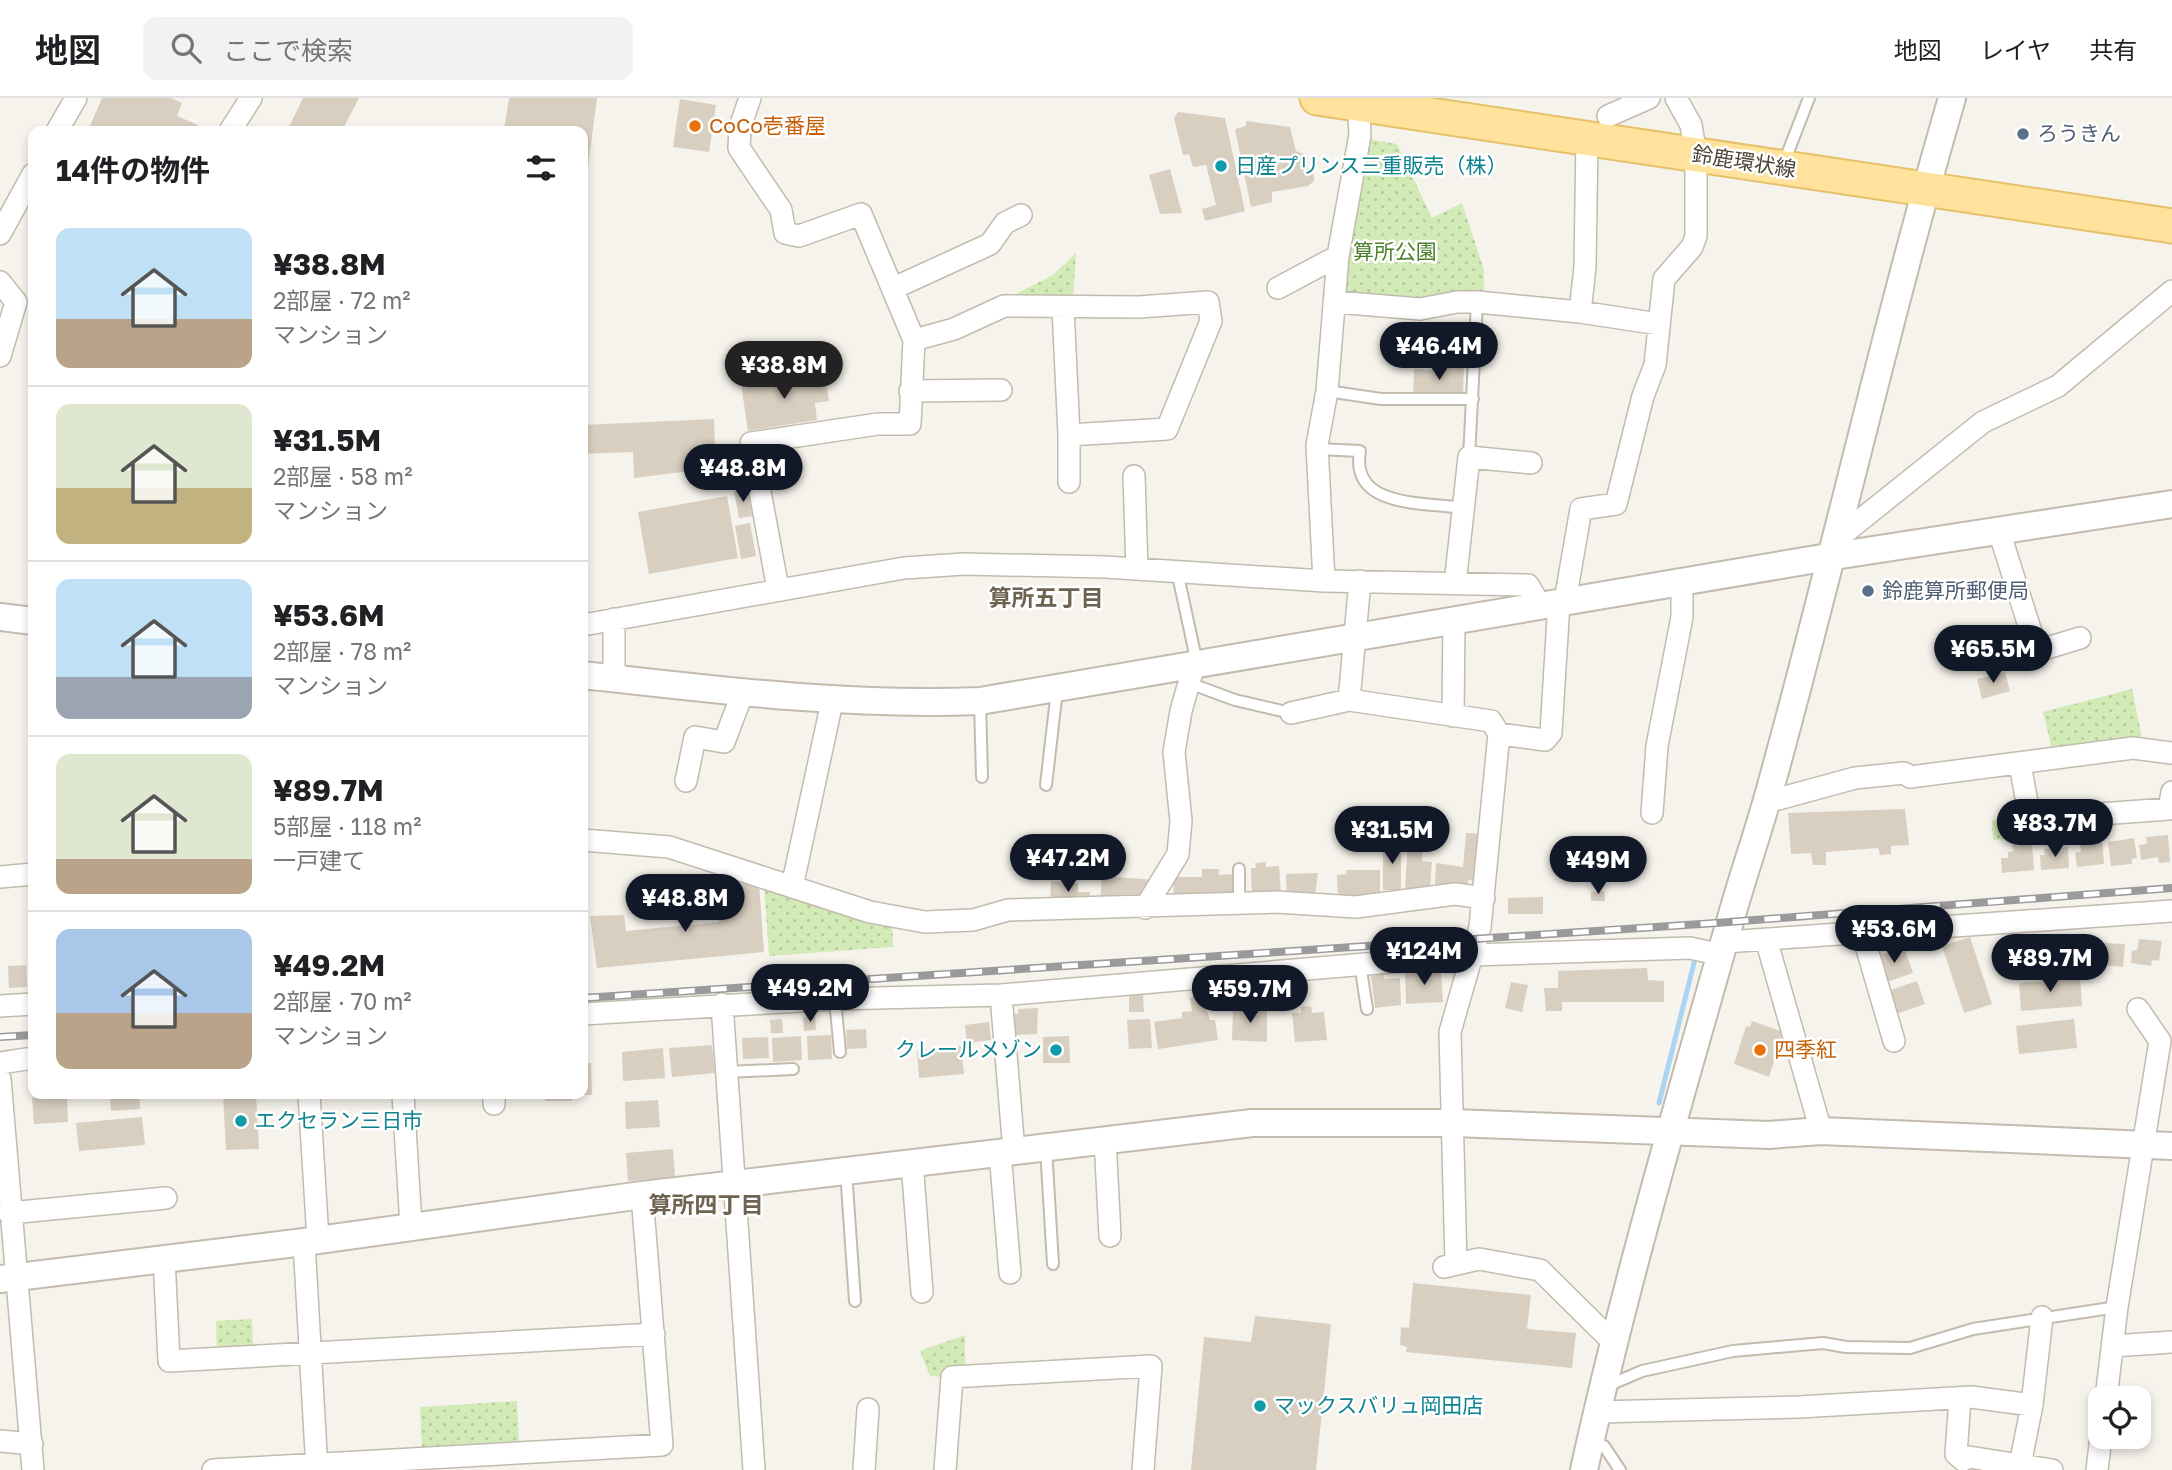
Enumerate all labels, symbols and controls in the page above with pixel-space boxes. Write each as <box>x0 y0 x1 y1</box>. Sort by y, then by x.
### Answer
search box <box>143 17 633 80</box>
icon: search <box>167 29 205 67</box>
text: 地図 <box>35 30 101 69</box>
text: ここで検索 <box>223 35 353 66</box>
text: 地図 <box>1894 35 1942 64</box>
text: レイヤ <box>1980 35 2051 64</box>
text: 共有 <box>2089 35 2137 64</box>
place label: CoCo壱番屋 <box>709 112 826 138</box>
marker: CoCo壱番屋 <box>687 118 703 134</box>
place label: ろうきん <box>2037 120 2121 146</box>
marker: ろうきん <box>2015 126 2031 142</box>
street label: 鈴鹿環状線 <box>1690 140 1798 182</box>
icon: filters <box>522 149 560 187</box>
text: 14件の物件 <box>56 152 210 188</box>
place label: 日産プリンス三重販売（株） <box>1235 152 1508 178</box>
marker: 日産プリンス三重販売（株） <box>1213 158 1229 174</box>
park label: 算所公園 <box>1353 238 1437 264</box>
text: ¥38.8M <box>273 246 386 282</box>
icon: home <box>112 256 196 340</box>
text: 2部屋 · 72 m² <box>273 286 411 314</box>
text: マンション <box>273 320 388 348</box>
pin: ¥46.4M <box>1382 322 1496 382</box>
text: ¥46.4M <box>1396 331 1482 359</box>
pin: ¥38.8M <box>727 342 841 401</box>
text: ¥38.8M <box>741 350 827 378</box>
text: ¥31.5M <box>273 422 381 458</box>
icon: home <box>112 432 196 516</box>
pin: ¥48.8M <box>686 444 800 504</box>
text: ¥48.8M <box>700 453 786 481</box>
text: 2部屋 · 58 m² <box>273 462 413 490</box>
text: マンション <box>273 496 388 524</box>
place label: 鈴鹿算所郵便局 <box>1882 577 2029 603</box>
district label: 算所五丁目 <box>989 583 1104 611</box>
marker: 鈴鹿算所郵便局 <box>1860 583 1876 599</box>
text: ¥53.6M <box>273 597 385 633</box>
icon: home <box>112 607 196 691</box>
pin: ¥65.5M <box>1936 626 2050 685</box>
text: ¥65.5M <box>1950 634 2036 662</box>
text: 2部屋 · 78 m² <box>273 637 411 665</box>
text: マンション <box>273 671 388 699</box>
text: ¥89.7M <box>273 772 384 808</box>
icon: home <box>112 782 196 866</box>
pin: ¥83.7M <box>1998 800 2112 859</box>
pin: ¥31.5M <box>1335 806 1449 866</box>
text: ¥83.7M <box>2013 808 2097 836</box>
text: 5部屋 · 118 m² <box>273 812 421 840</box>
text: ¥31.5M <box>1351 815 1433 843</box>
pin: ¥47.2M <box>1011 834 1125 894</box>
pin: ¥49M <box>1557 836 1639 896</box>
text: ¥47.2M <box>1026 843 1110 871</box>
text: ¥49M <box>1566 845 1630 873</box>
text: 一戸建て <box>273 846 365 874</box>
pin: ¥48.8M <box>628 874 742 934</box>
text: ¥48.8M <box>642 883 728 911</box>
pin: ¥53.6M <box>1837 906 1951 965</box>
text: ¥53.6M <box>1851 914 1937 942</box>
pin: ¥124M <box>1375 928 1473 987</box>
pin: ¥89.7M <box>1993 934 2107 994</box>
text: ¥124M <box>1386 936 1462 964</box>
text: ¥89.7M <box>2008 943 2092 971</box>
text: ¥49.2M <box>273 947 385 983</box>
icon: home <box>112 957 196 1041</box>
pin: ¥49.2M <box>753 964 867 1024</box>
pin: ¥59.7M <box>1193 965 1307 1025</box>
text: ¥49.2M <box>767 973 853 1001</box>
text: ¥59.7M <box>1208 974 1292 1002</box>
text: 2部屋 · 70 m² <box>273 987 412 1015</box>
text: マンション <box>273 1021 388 1049</box>
place label: クレールメゾン <box>895 1036 1042 1062</box>
place label: 四季紅 <box>1774 1036 1837 1062</box>
marker: クレールメゾン <box>1048 1042 1064 1058</box>
marker: 四季紅 <box>1752 1042 1768 1058</box>
place label: エクセラン三日市 <box>255 1107 423 1133</box>
marker: エクセラン三日市 <box>233 1113 249 1129</box>
district label: 算所四丁目 <box>649 1190 764 1218</box>
map controls <box>2088 1386 2151 1449</box>
button: locate <box>2088 1386 2151 1449</box>
place label: マックスバリュ岡田店 <box>1274 1392 1483 1418</box>
marker: マックスバリュ岡田店 <box>1252 1398 1268 1414</box>

